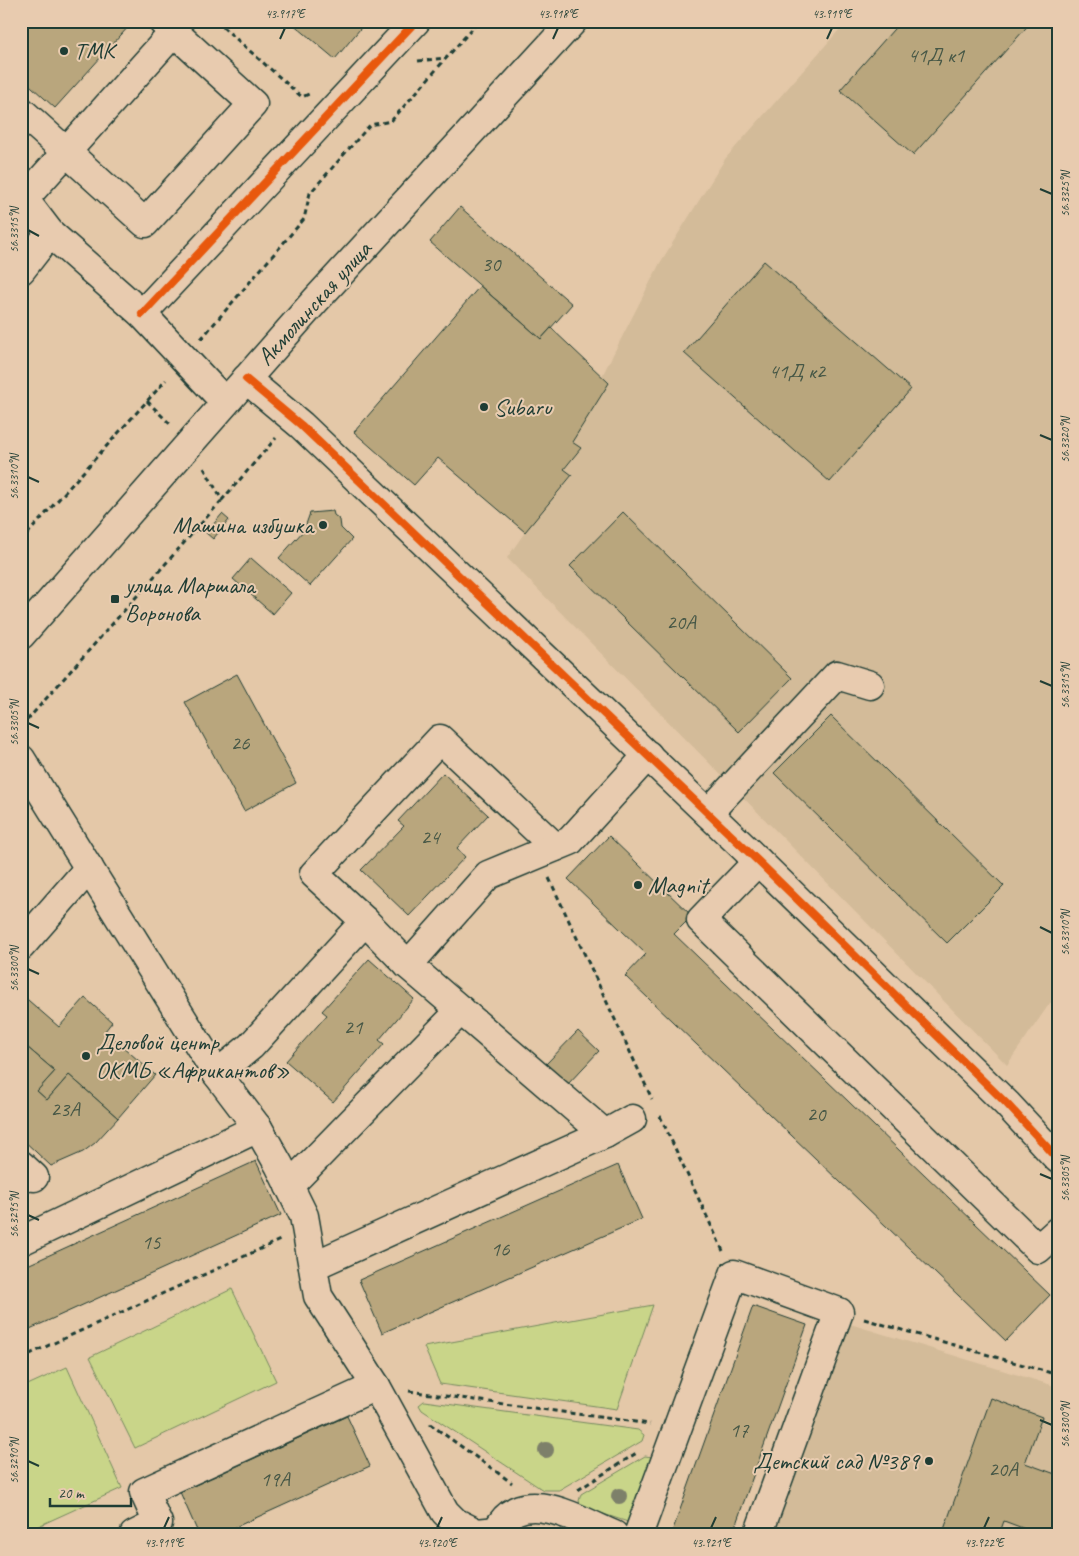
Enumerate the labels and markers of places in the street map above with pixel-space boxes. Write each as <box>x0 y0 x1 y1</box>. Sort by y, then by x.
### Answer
place label: ТМК <box>74 36 118 66</box>
marker: ТМК <box>58 45 70 57</box>
place label: Subaru <box>494 392 554 422</box>
marker: Subaru <box>478 401 490 413</box>
place label: Машина избушка <box>172 510 315 540</box>
marker: Машина избушка <box>317 519 329 531</box>
place label: улица Маршала Воронова <box>123 570 257 628</box>
marker: улица Маршала Воронова <box>109 593 121 605</box>
place label: Magnit <box>648 870 711 900</box>
marker: Magnit <box>632 879 644 891</box>
place label: Деловой центр ОКМБ «Африкантов» <box>96 1027 290 1085</box>
marker: Деловой центр ОКМБ «Африкантов» <box>80 1050 92 1062</box>
place label: Детский сад №389 <box>753 1446 921 1476</box>
marker: Детский сад №389 <box>923 1455 935 1467</box>

